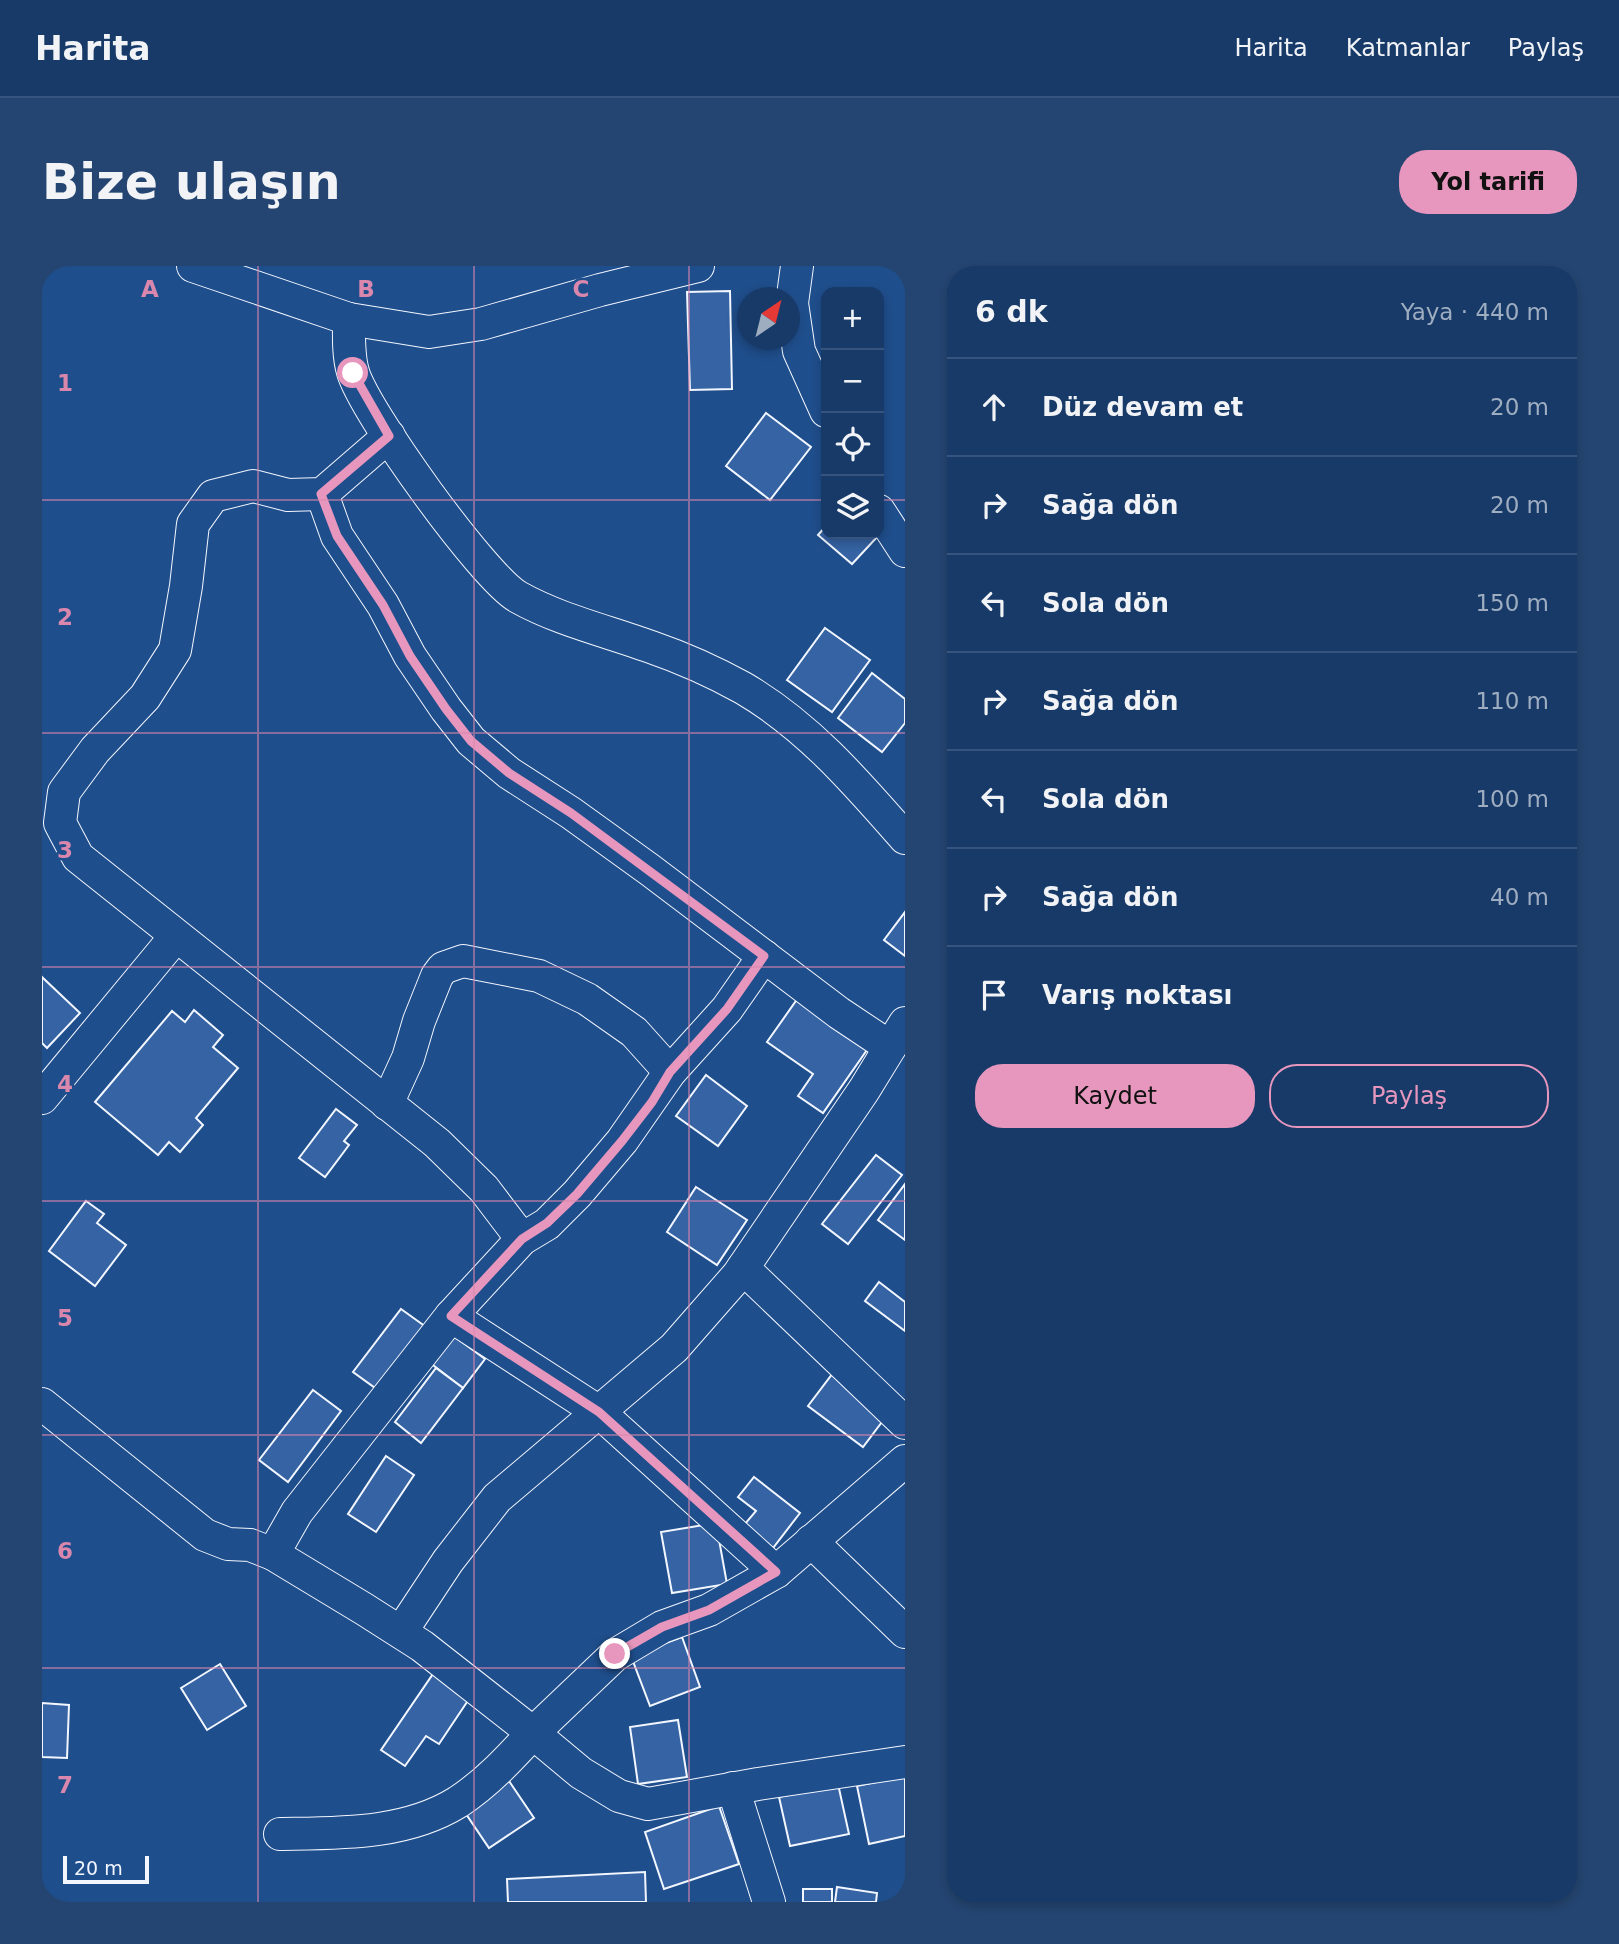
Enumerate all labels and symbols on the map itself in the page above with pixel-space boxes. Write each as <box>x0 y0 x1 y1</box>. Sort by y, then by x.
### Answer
text: A <box>141 276 159 302</box>
text: B <box>357 276 375 302</box>
text: C <box>573 276 589 302</box>
north arrow <box>737 287 800 350</box>
route start <box>337 357 368 388</box>
text: 1 <box>57 370 73 396</box>
text: 2 <box>57 604 73 630</box>
text: 3 <box>57 837 73 863</box>
text: 4 <box>57 1071 73 1097</box>
text: 5 <box>57 1305 73 1331</box>
text: 6 <box>57 1538 73 1564</box>
route end <box>599 1638 630 1669</box>
text: 7 <box>57 1772 73 1798</box>
scale bar <box>63 1853 149 1885</box>

